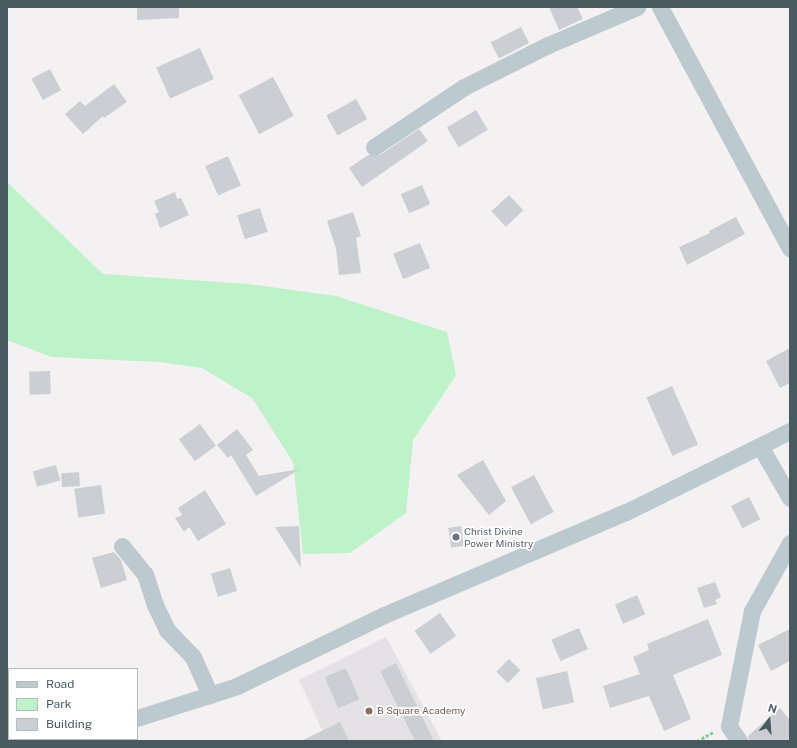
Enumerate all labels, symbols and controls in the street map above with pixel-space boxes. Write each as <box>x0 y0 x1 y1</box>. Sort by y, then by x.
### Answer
place label: Christ Divine Power Ministry <box>464 525 533 548</box>
marker: Christ Divine Power Ministry <box>451 532 461 542</box>
legend <box>8 668 138 740</box>
text: Road <box>46 677 74 691</box>
text: Park <box>46 697 72 711</box>
north arrow <box>749 700 789 740</box>
text: N <box>767 702 778 716</box>
place label: B Square Academy <box>377 705 465 717</box>
marker: B Square Academy <box>364 706 374 716</box>
text: Building <box>46 717 92 731</box>

